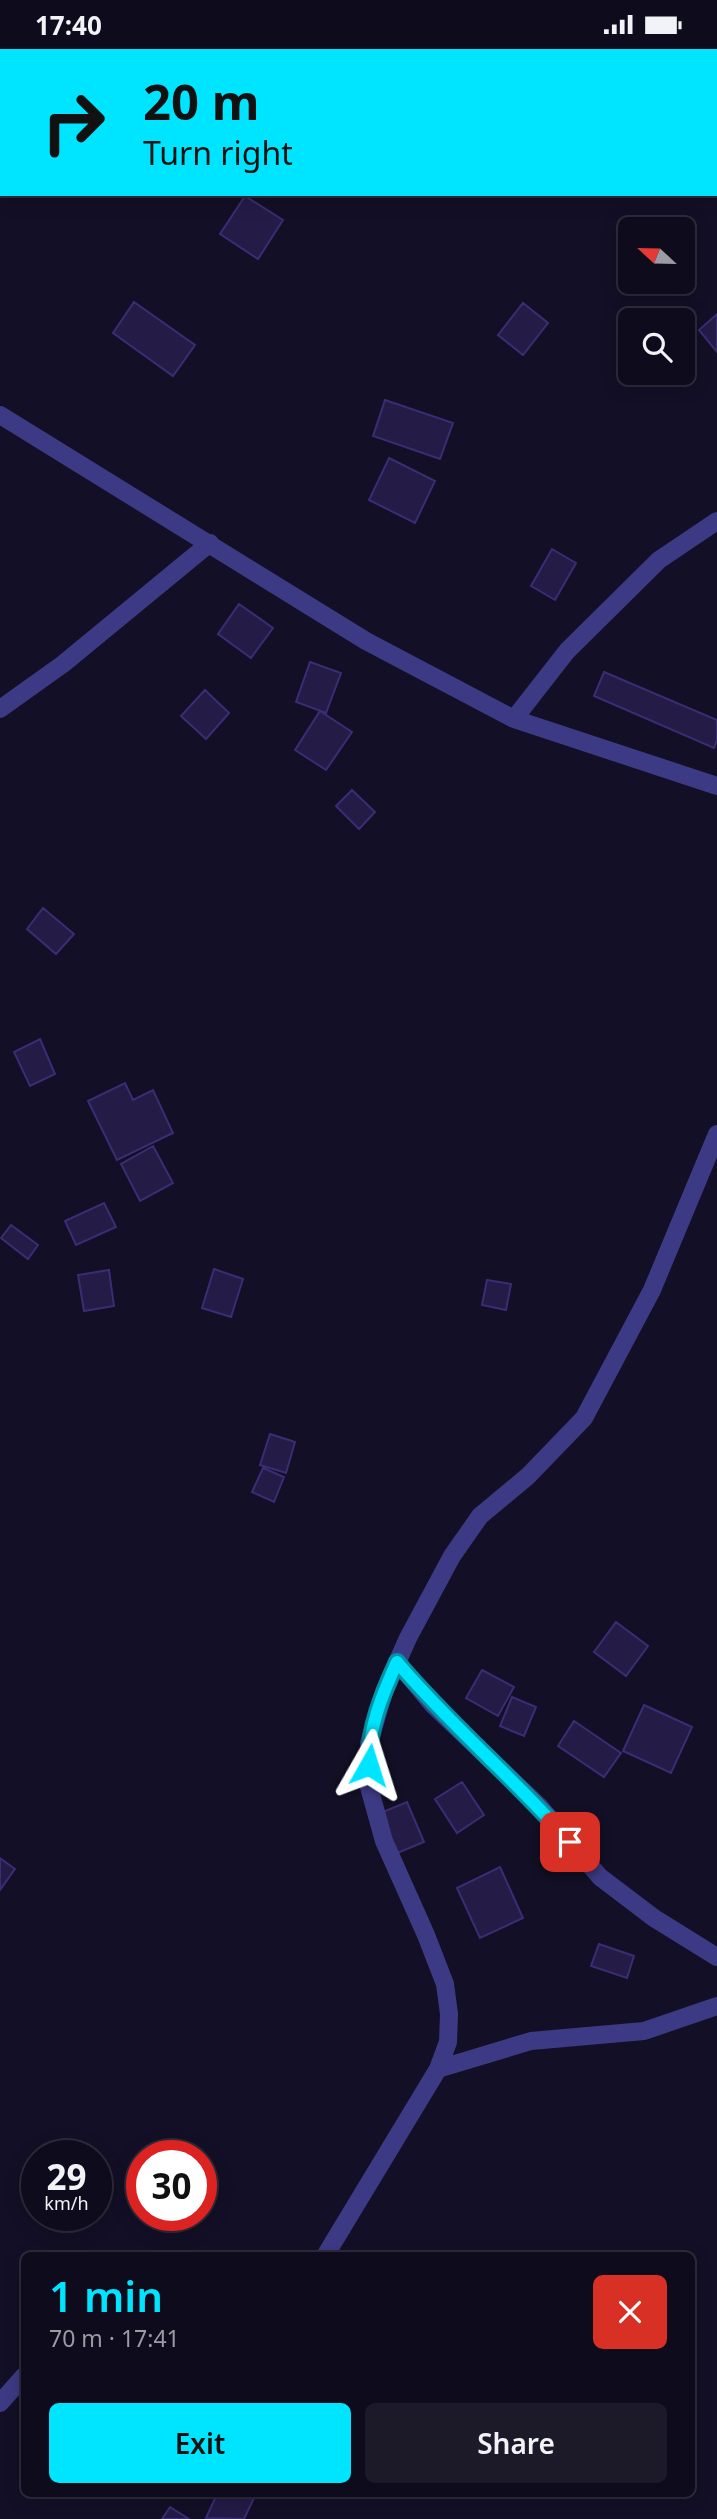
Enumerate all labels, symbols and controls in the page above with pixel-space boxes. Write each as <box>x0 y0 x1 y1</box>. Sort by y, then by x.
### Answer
text: 17:40 <box>35 7 102 43</box>
text: 20 m <box>143 68 260 134</box>
icon: right <box>28 77 119 168</box>
text: Turn right <box>143 131 293 174</box>
north arrow <box>618 217 695 294</box>
map controls <box>618 217 695 385</box>
button: search <box>618 308 695 385</box>
position arrow <box>332 1728 406 1802</box>
pin <box>540 1812 600 1872</box>
icon: arrive <box>551 1823 589 1861</box>
speed limit sign: 30 <box>126 2140 217 2231</box>
text: 29 <box>46 2153 87 2200</box>
text: km/h <box>44 2191 89 2215</box>
text: 1 min <box>49 2267 163 2324</box>
button: close <box>593 2275 667 2349</box>
text: 70 m · 17:41 <box>49 2322 180 2354</box>
button: Exit <box>49 2403 351 2483</box>
button: Share <box>365 2403 667 2483</box>

